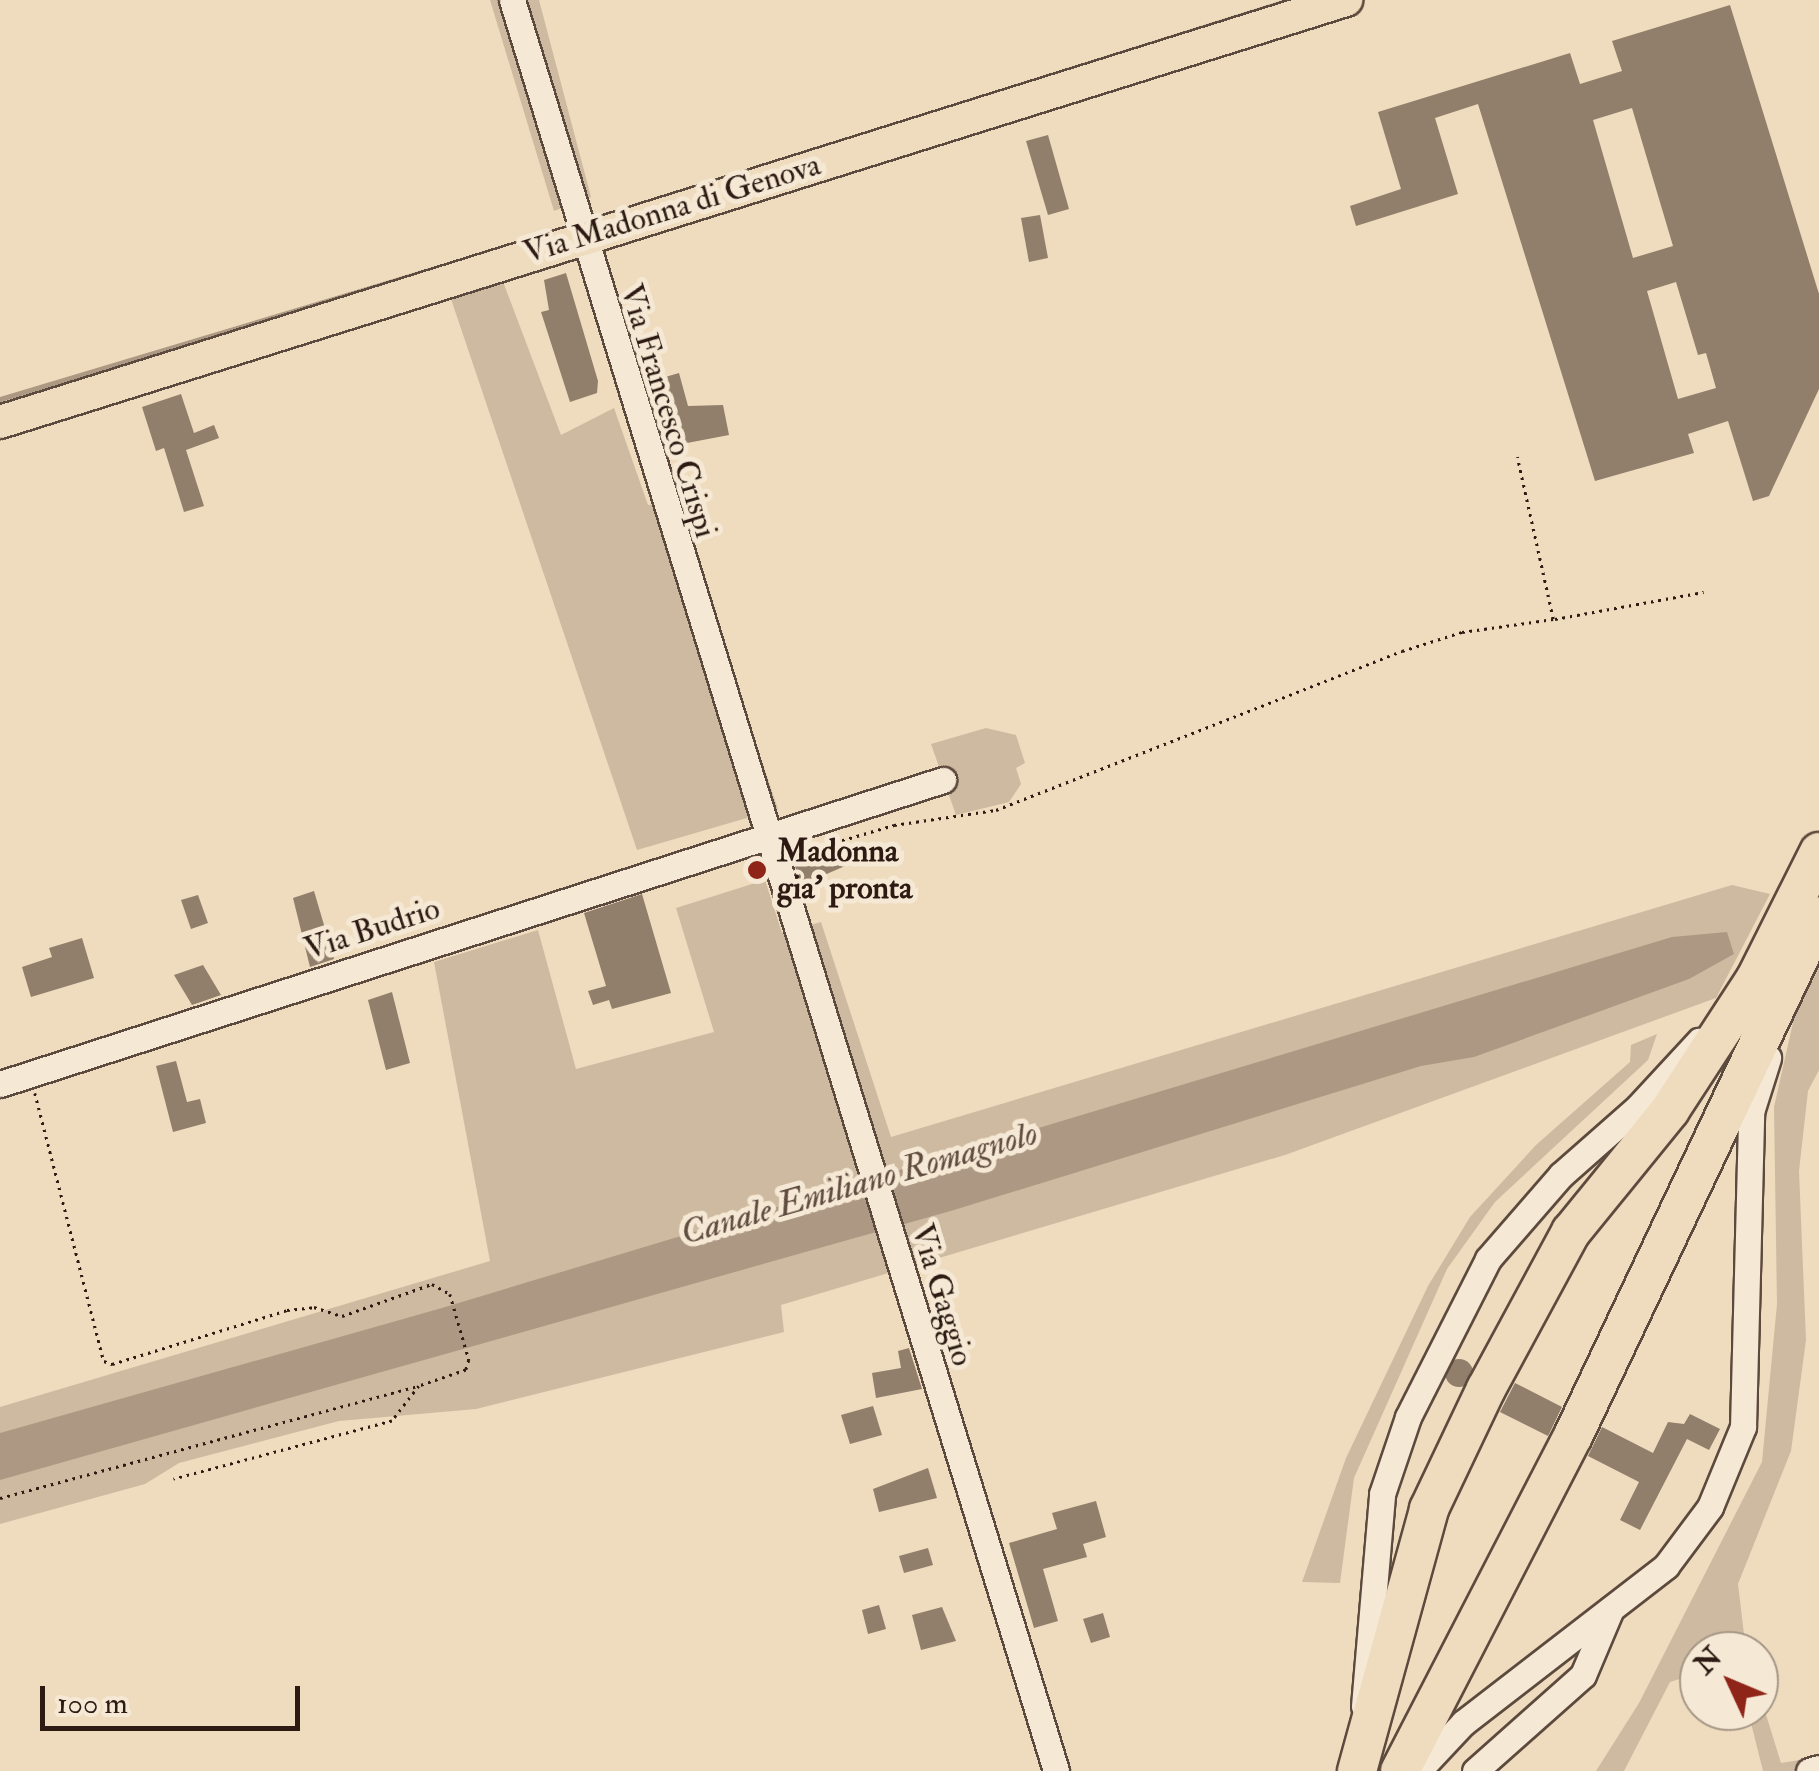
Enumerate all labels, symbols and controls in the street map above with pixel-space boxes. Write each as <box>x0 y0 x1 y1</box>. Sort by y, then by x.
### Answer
street label: Via Madonna di Genova <box>519 146 825 272</box>
street label: Via Francesco Crispi <box>611 280 725 542</box>
place label: Madonna gia' pronta <box>777 833 912 908</box>
marker: Madonna gia' pronta <box>746 859 768 881</box>
street label: Via Budrio <box>300 889 444 969</box>
water label: Canale Emiliano Romagnolo <box>676 1112 1042 1254</box>
street label: Via Gaggio <box>902 1219 982 1371</box>
north arrow <box>1679 1631 1779 1731</box>
text: N <box>1687 1640 1730 1682</box>
scale bar <box>45 1666 305 1728</box>
text: 100 m <box>57 1685 128 1722</box>

